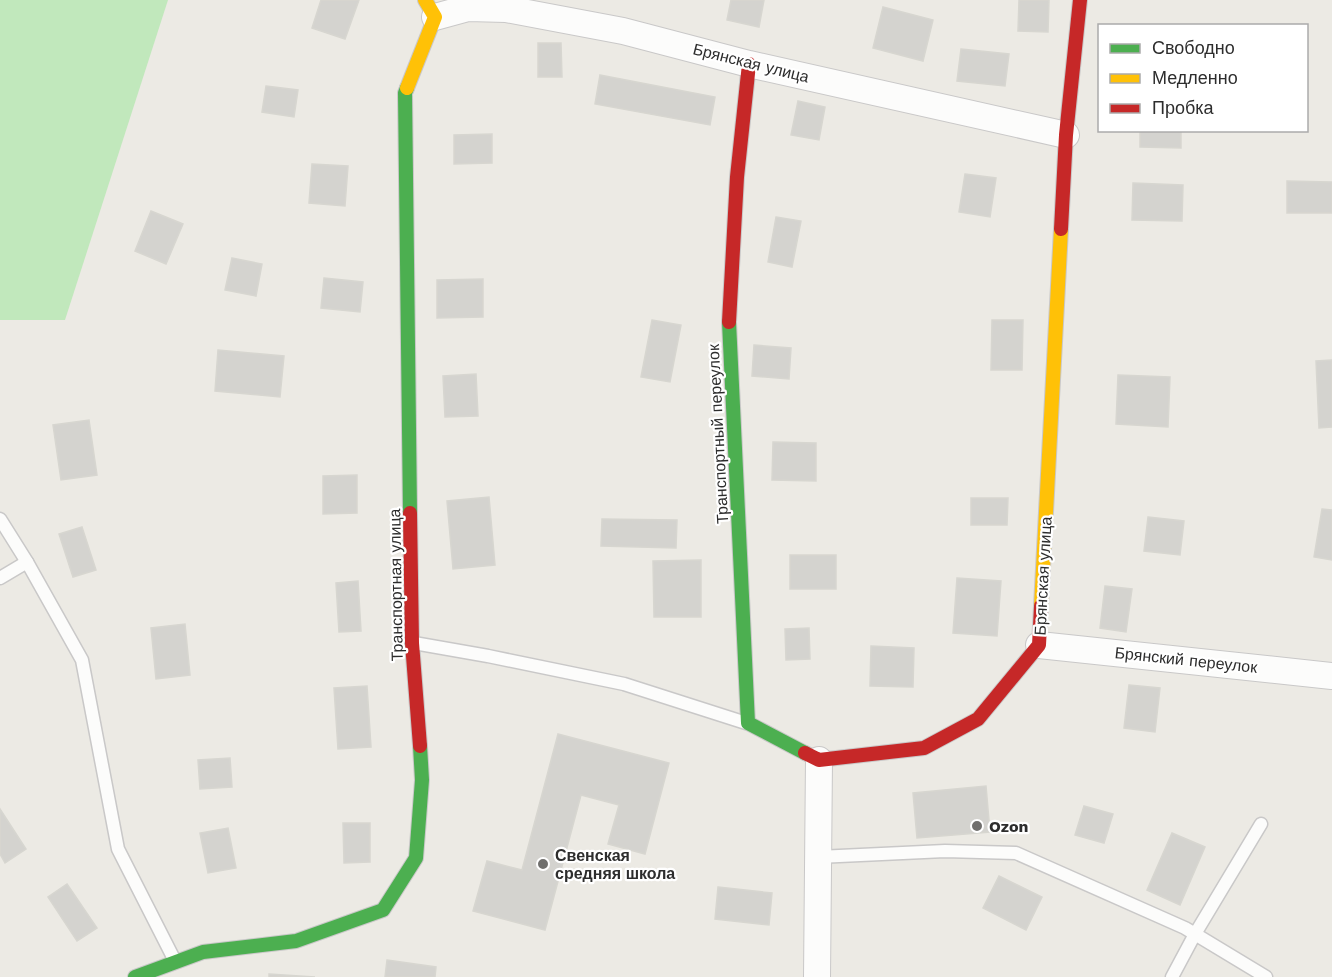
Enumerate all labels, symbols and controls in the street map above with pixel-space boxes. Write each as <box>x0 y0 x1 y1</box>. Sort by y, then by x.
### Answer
legend <box>1098 24 1308 132</box>
text: Свободно <box>1152 37 1235 58</box>
street label: Брянская улица <box>691 39 811 87</box>
text: Медленно <box>1152 67 1238 88</box>
text: Пробка <box>1152 97 1215 118</box>
street label: Транспортный переулок <box>704 343 732 524</box>
street label: Транспортная улица <box>385 508 407 662</box>
street label: Брянская улица <box>1030 516 1056 636</box>
street label: Брянский переулок <box>1114 643 1259 677</box>
place label: Ozon <box>989 817 1028 836</box>
marker: Ozon <box>970 819 984 833</box>
place label: Свенская средняя школа <box>555 846 675 883</box>
marker: Свенская средняя школа <box>536 857 550 871</box>

